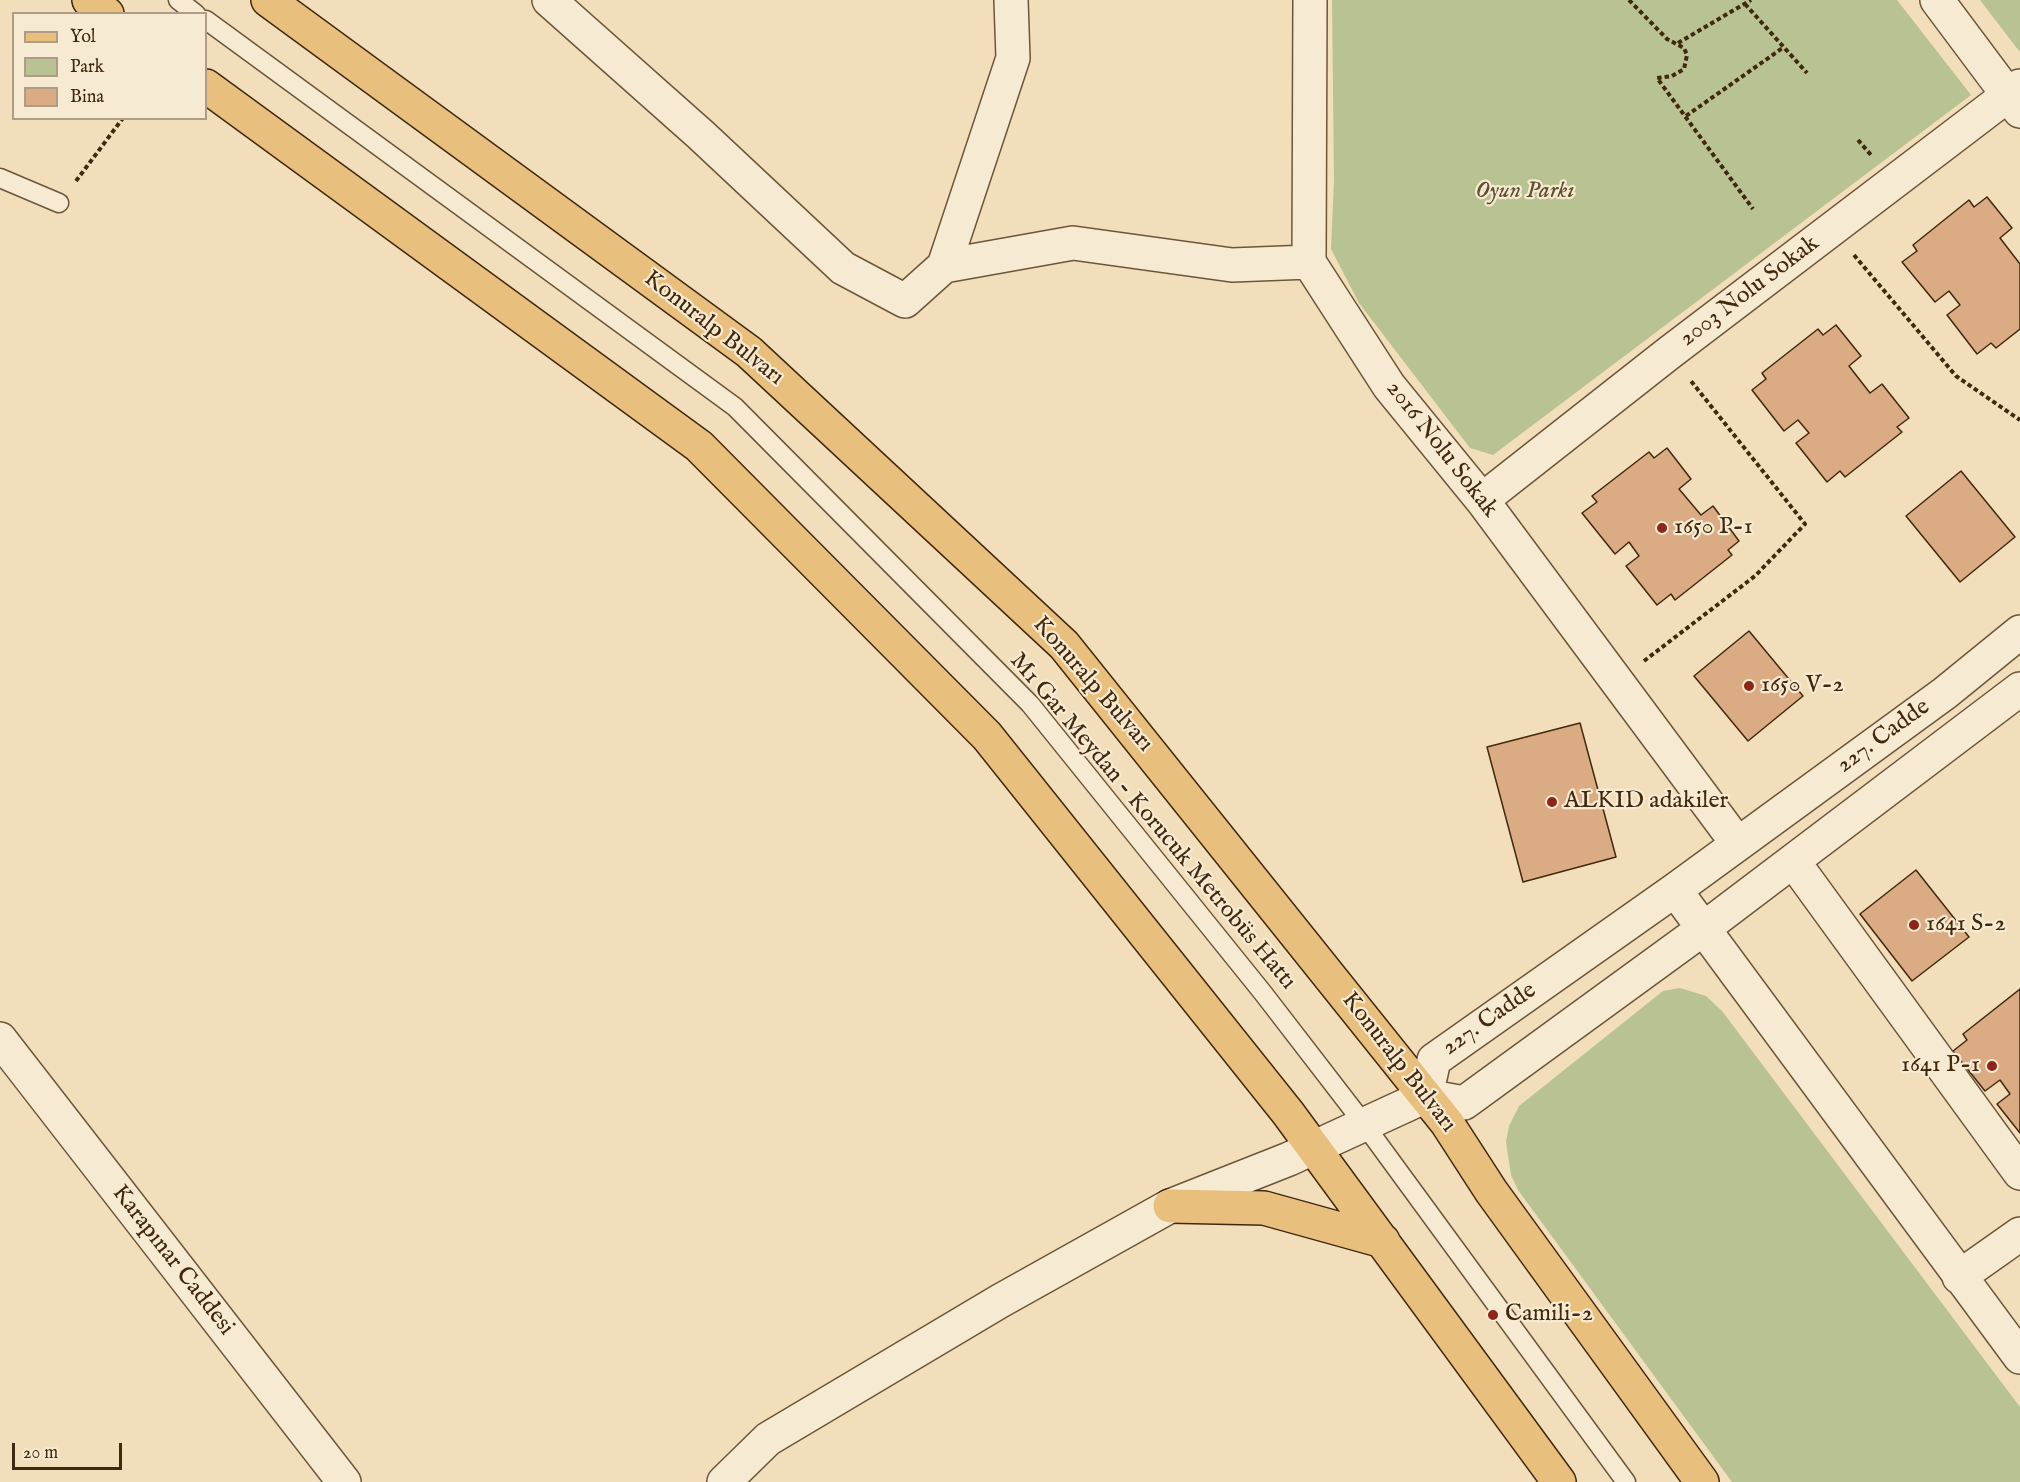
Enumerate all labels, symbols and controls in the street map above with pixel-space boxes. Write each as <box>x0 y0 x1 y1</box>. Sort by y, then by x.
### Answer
legend <box>12 12 207 120</box>
text: Yol <box>70 26 96 49</box>
text: Park <box>70 56 104 79</box>
text: Bina <box>70 86 104 109</box>
park label: Oyun Parkı <box>1476 178 1574 206</box>
street label: 2003 Nolu Sokak <box>1675 230 1825 354</box>
street label: Konuralp Bulvarı <box>637 265 789 393</box>
street label: 2016 Nolu Sokak <box>1379 376 1503 524</box>
place label: 1650 P-1 <box>1674 514 1753 542</box>
marker: 1650 P-1 <box>1655 521 1669 535</box>
street label: Konuralp Bulvarı <box>1025 611 1159 759</box>
street label: M1 Gar Meydan - Korucuk Metrobüs Hattı <box>1003 648 1301 996</box>
place label: 1650 V-2 <box>1761 672 1844 700</box>
marker: 1650 V-2 <box>1742 679 1756 693</box>
street label: 227. Cadde <box>1832 694 1936 780</box>
place label: ALKID adakiler <box>1564 788 1728 816</box>
marker: ALKID adakiler <box>1545 795 1559 809</box>
place label: 1641 S-2 <box>1926 911 2006 939</box>
marker: 1641 S-2 <box>1907 918 1921 932</box>
street label: 227. Cadde <box>1438 977 1542 1063</box>
street label: Konuralp Bulvarı <box>1334 987 1462 1139</box>
place label: 1641 P-1 <box>1901 1052 1980 1080</box>
marker: 1641 P-1 <box>1985 1059 1999 1073</box>
street label: Karapınar Caddesi <box>104 1180 240 1342</box>
place label: Camili-2 <box>1505 1301 1593 1329</box>
marker: Camili-2 <box>1486 1308 1500 1322</box>
scale bar <box>15 1431 124 1469</box>
text: 20 m <box>23 1442 58 1465</box>

